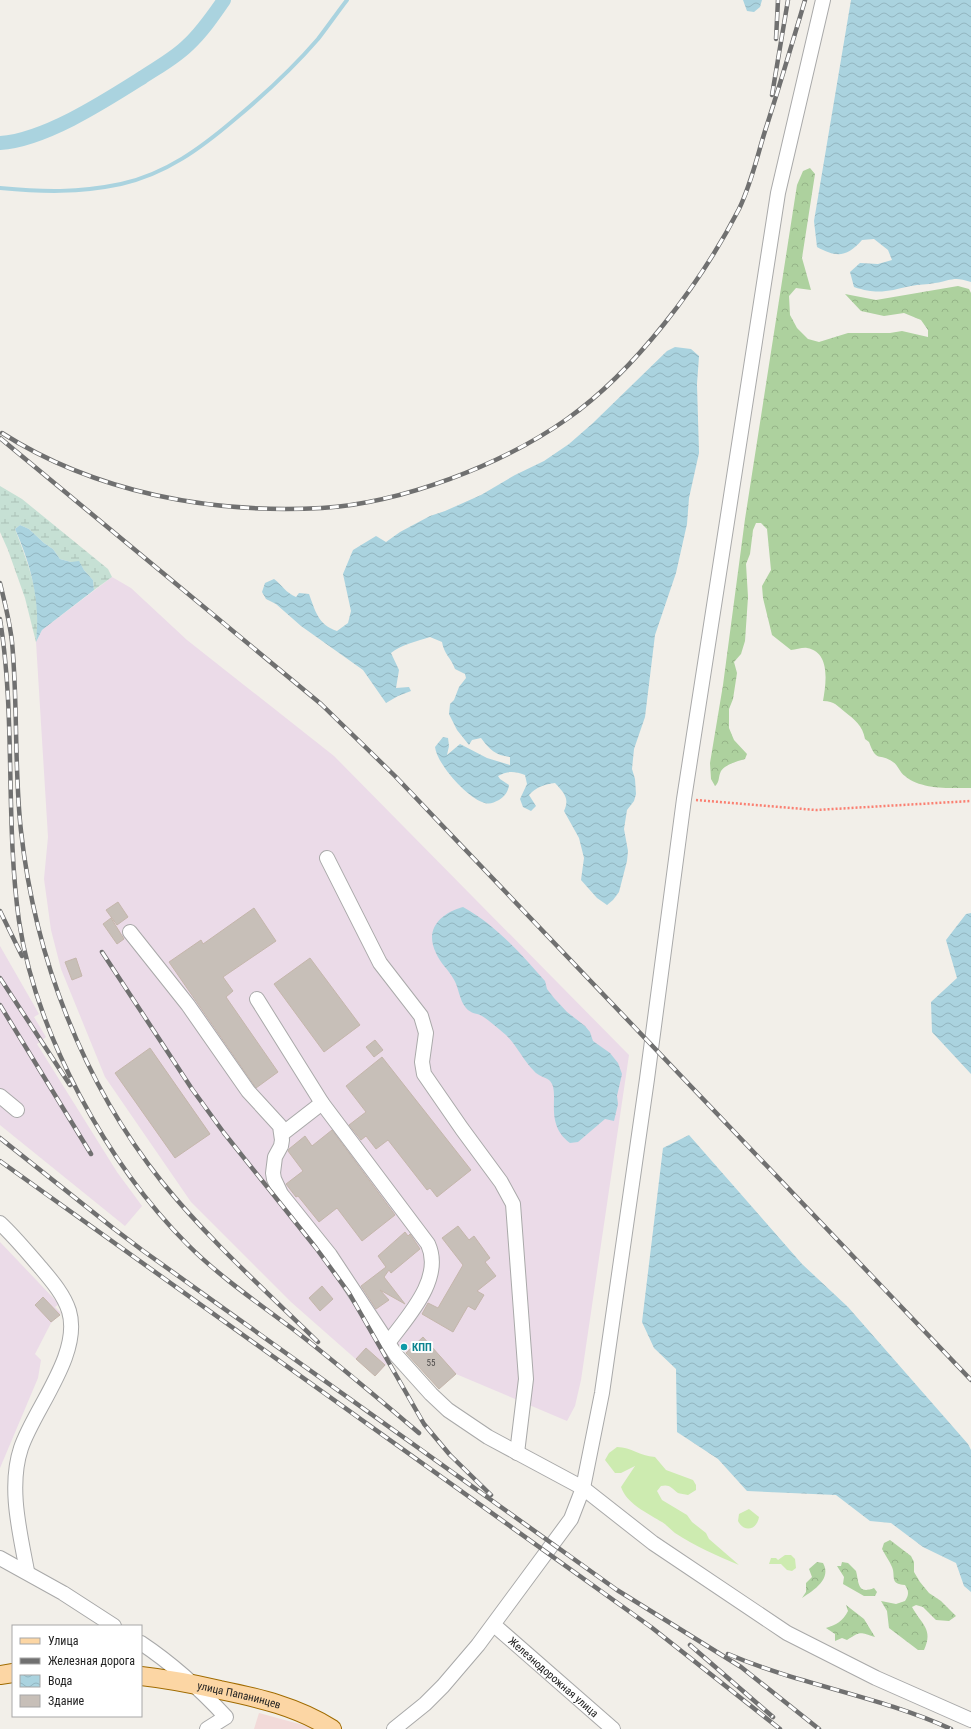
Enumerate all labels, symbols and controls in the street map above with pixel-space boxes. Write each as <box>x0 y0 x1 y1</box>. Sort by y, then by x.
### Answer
place label: КПП <box>412 1341 432 1354</box>
marker: КПП <box>399 1342 409 1352</box>
house number: 55 <box>427 1358 436 1368</box>
legend <box>12 1625 142 1717</box>
text: Улица <box>48 1634 79 1648</box>
street label: Железнодорожная улица <box>506 1634 601 1720</box>
text: Железная дорога <box>48 1654 135 1668</box>
text: Вода <box>48 1674 73 1688</box>
street label: улица Папанинцев <box>196 1679 283 1711</box>
text: Здание <box>48 1694 85 1708</box>

